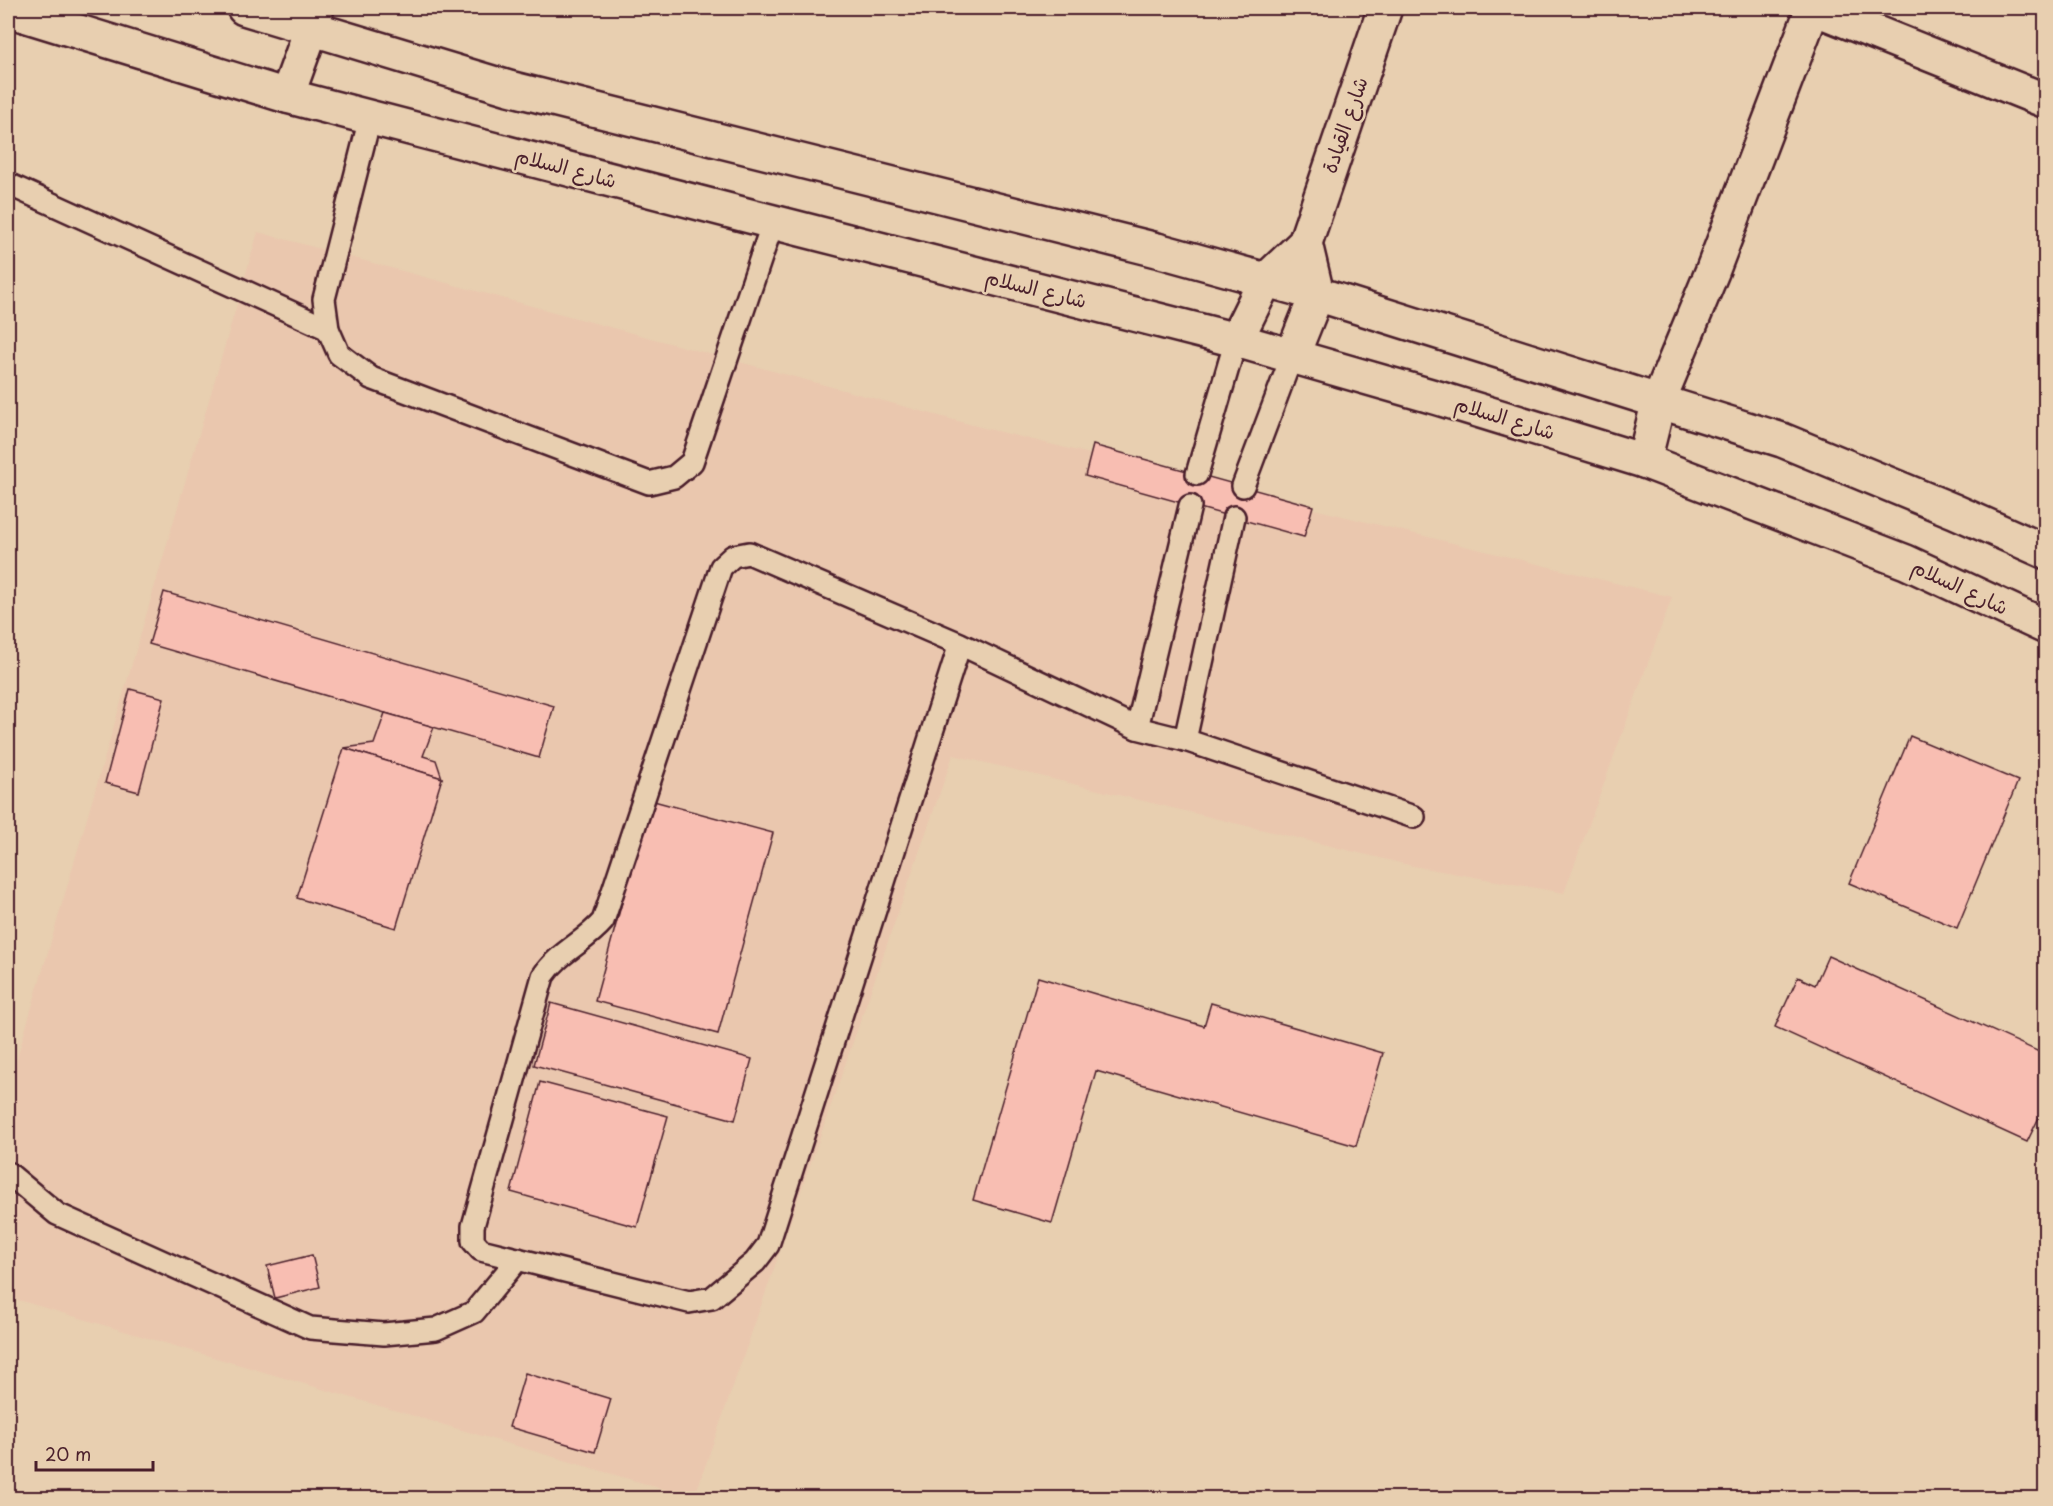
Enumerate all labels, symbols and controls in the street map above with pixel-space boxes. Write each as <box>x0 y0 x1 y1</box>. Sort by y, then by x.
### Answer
street label: شارع القيادة <box>1314 72 1375 177</box>
street label: شارع السلام <box>512 139 620 196</box>
street label: شارع السلام <box>982 261 1090 316</box>
street label: شارع السلام <box>1451 388 1559 447</box>
street label: شارع السلام <box>1907 551 2014 622</box>
scale bar <box>36 1434 153 1472</box>
text: 20 m <box>45 1440 91 1467</box>

